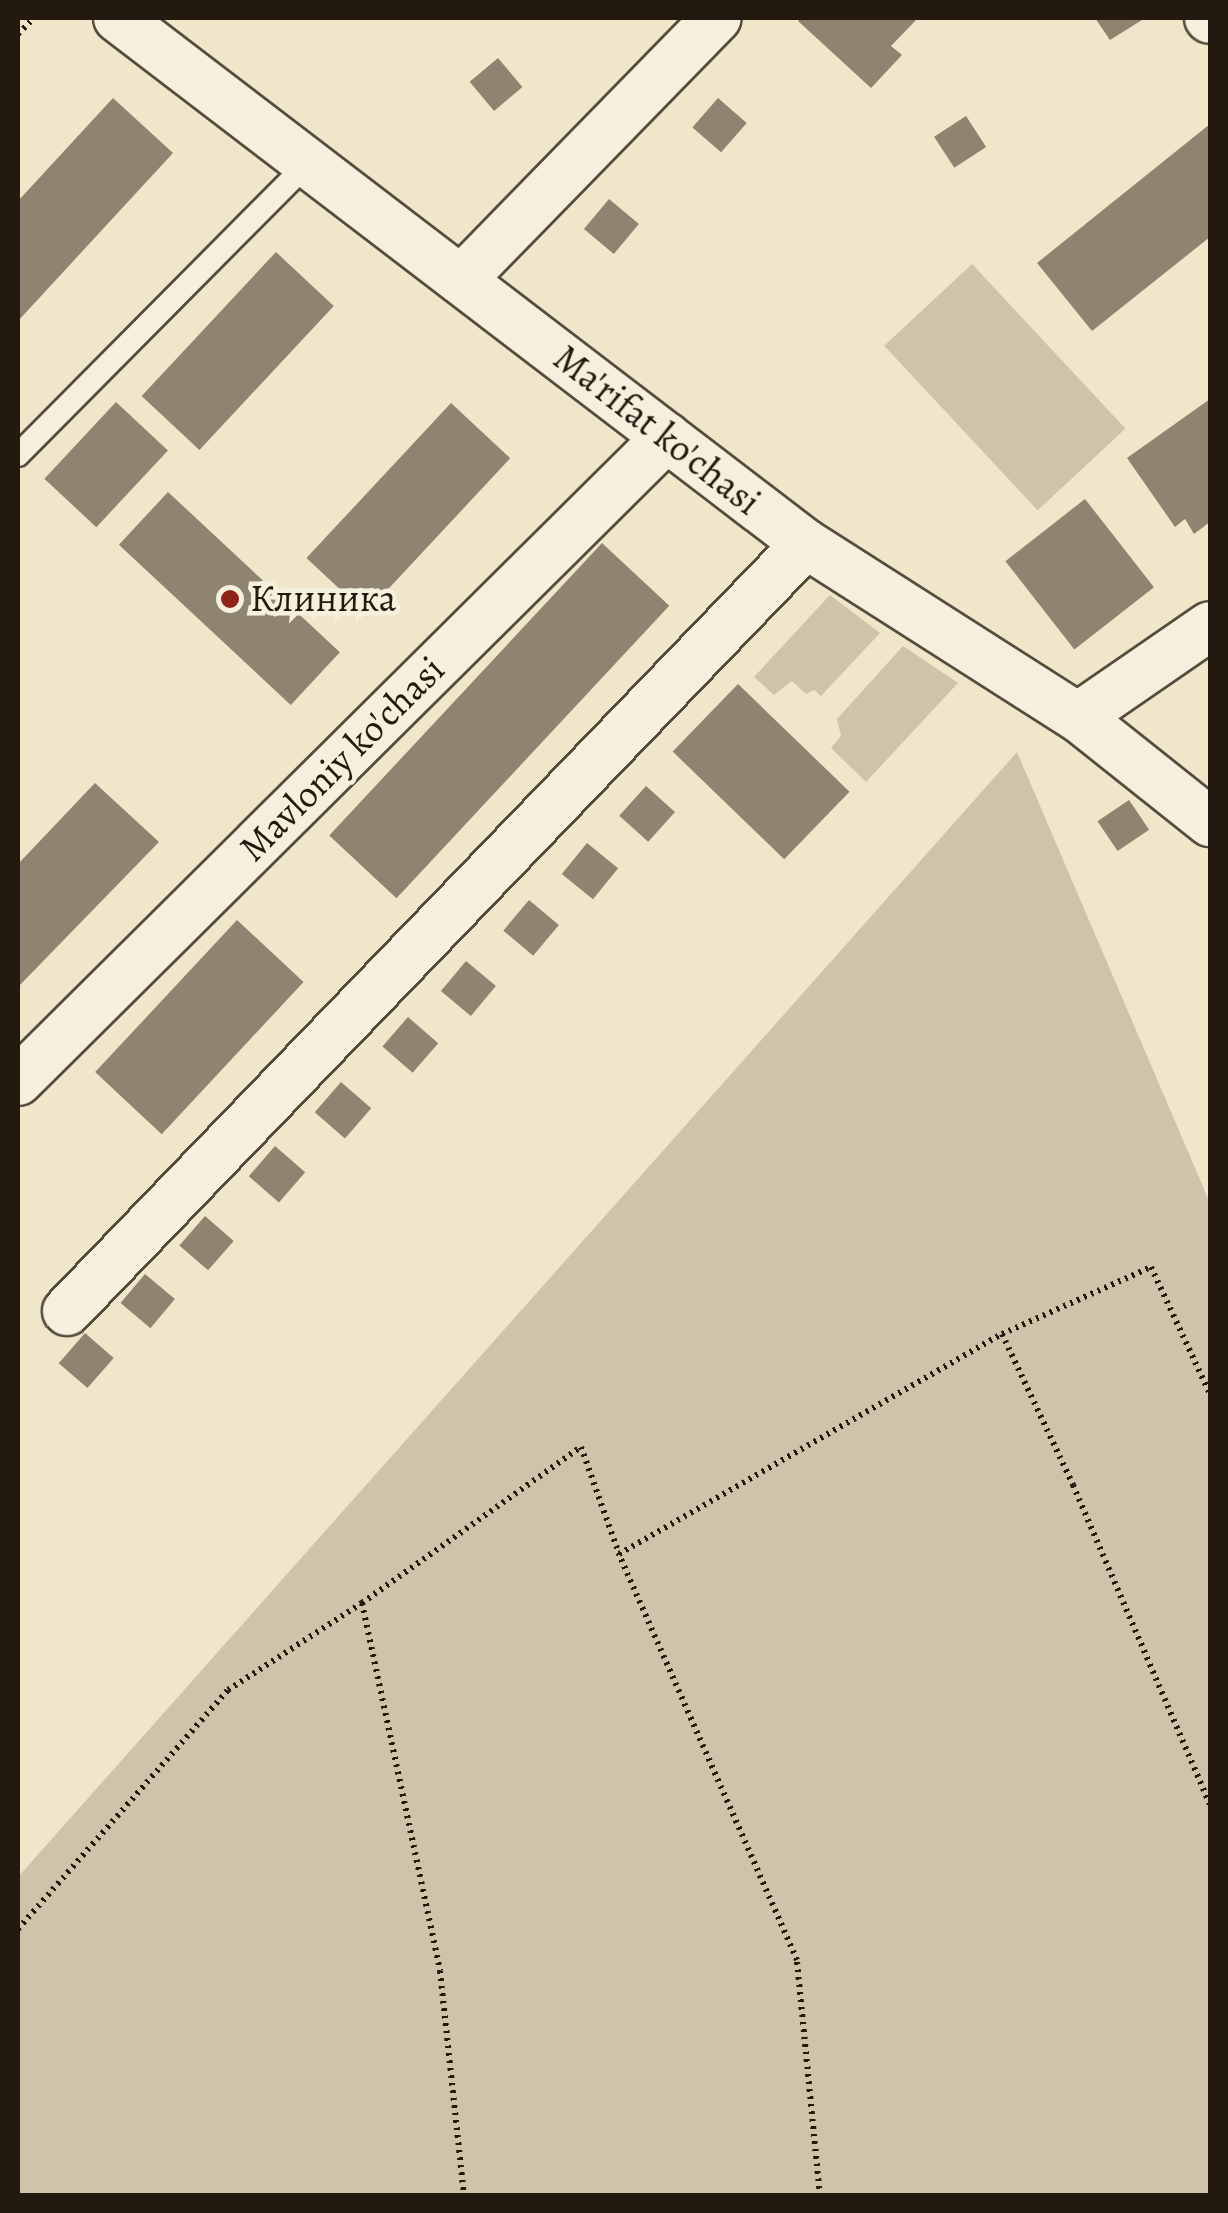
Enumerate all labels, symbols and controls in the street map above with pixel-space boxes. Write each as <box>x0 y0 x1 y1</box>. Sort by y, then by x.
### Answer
street label: Ma'rifat ko'chasi <box>544 335 770 525</box>
place label: Клиника <box>250 576 396 622</box>
marker: Клиника <box>219 588 241 610</box>
street label: Mavloniy ko'chasi <box>230 647 454 871</box>

